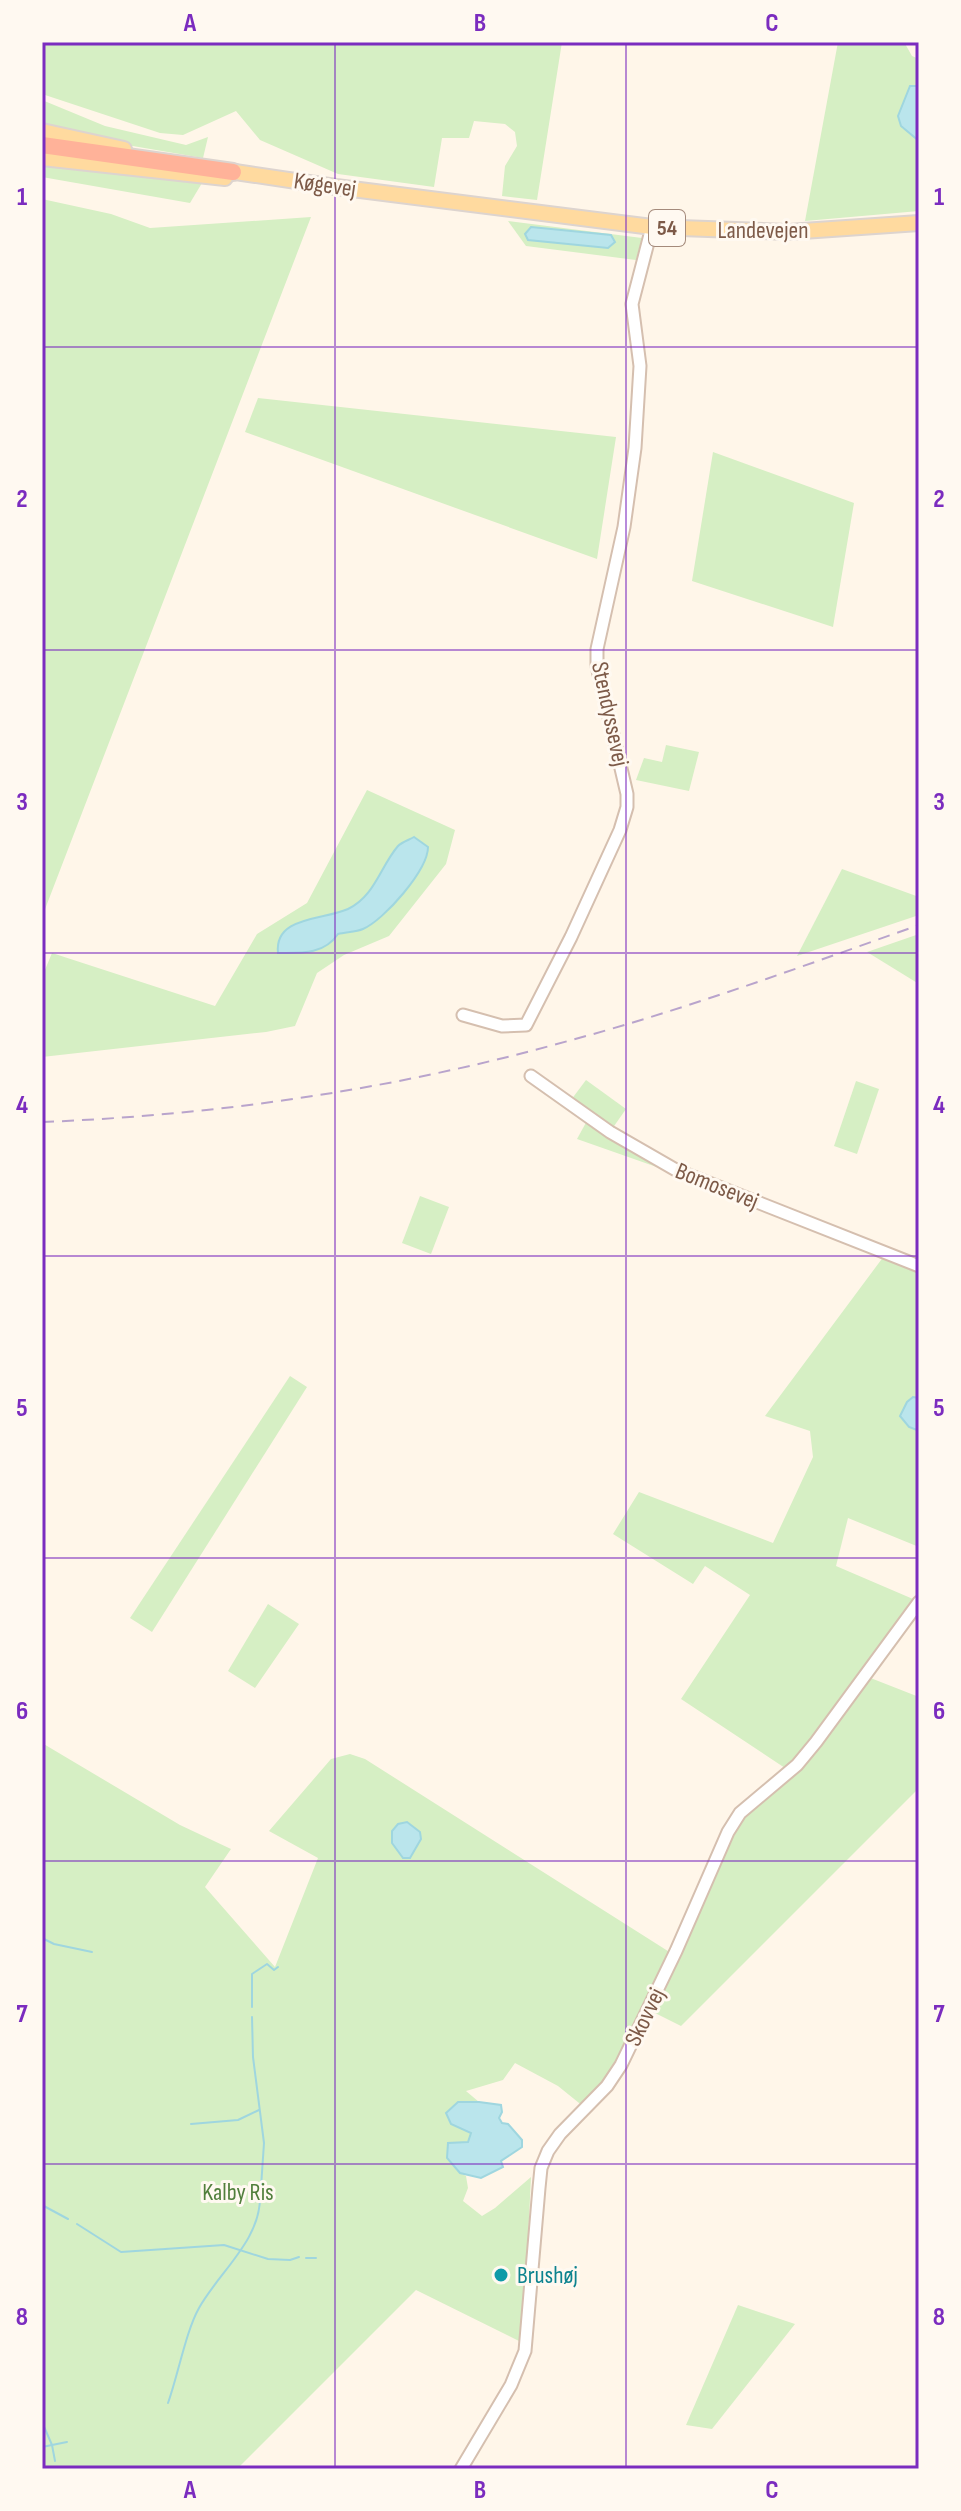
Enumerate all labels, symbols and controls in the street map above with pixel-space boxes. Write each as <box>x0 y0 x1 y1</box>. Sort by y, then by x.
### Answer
text: A <box>183 8 197 39</box>
text: B <box>474 8 486 39</box>
text: C <box>765 8 779 39</box>
street label: Køgevej <box>292 166 358 204</box>
text: 1 <box>17 182 27 213</box>
text: 1 <box>934 182 944 213</box>
road number: 54 <box>649 210 685 246</box>
street label: Landevejen <box>718 216 808 245</box>
text: 2 <box>16 484 28 515</box>
text: 2 <box>933 484 945 515</box>
street label: Stendyssevej <box>585 659 635 769</box>
text: 3 <box>16 787 28 818</box>
text: 3 <box>933 787 945 818</box>
text: 4 <box>16 1090 28 1121</box>
text: 4 <box>933 1090 945 1121</box>
street label: Bomosevej <box>671 1156 763 1216</box>
text: 5 <box>16 1393 28 1424</box>
text: 5 <box>933 1393 945 1424</box>
text: 6 <box>16 1696 28 1727</box>
text: 6 <box>933 1696 945 1727</box>
street label: Skovvej <box>619 1983 671 2051</box>
text: 7 <box>16 1999 28 2030</box>
text: 7 <box>933 1999 945 2030</box>
park label: Kalby Ris <box>202 2178 274 2207</box>
place label: Brushøj <box>517 2261 578 2290</box>
marker: Brushøj <box>492 2266 510 2284</box>
text: 8 <box>16 2302 28 2333</box>
text: 8 <box>933 2302 945 2333</box>
text: A <box>183 2475 197 2506</box>
text: B <box>474 2475 486 2506</box>
text: C <box>765 2475 779 2506</box>

